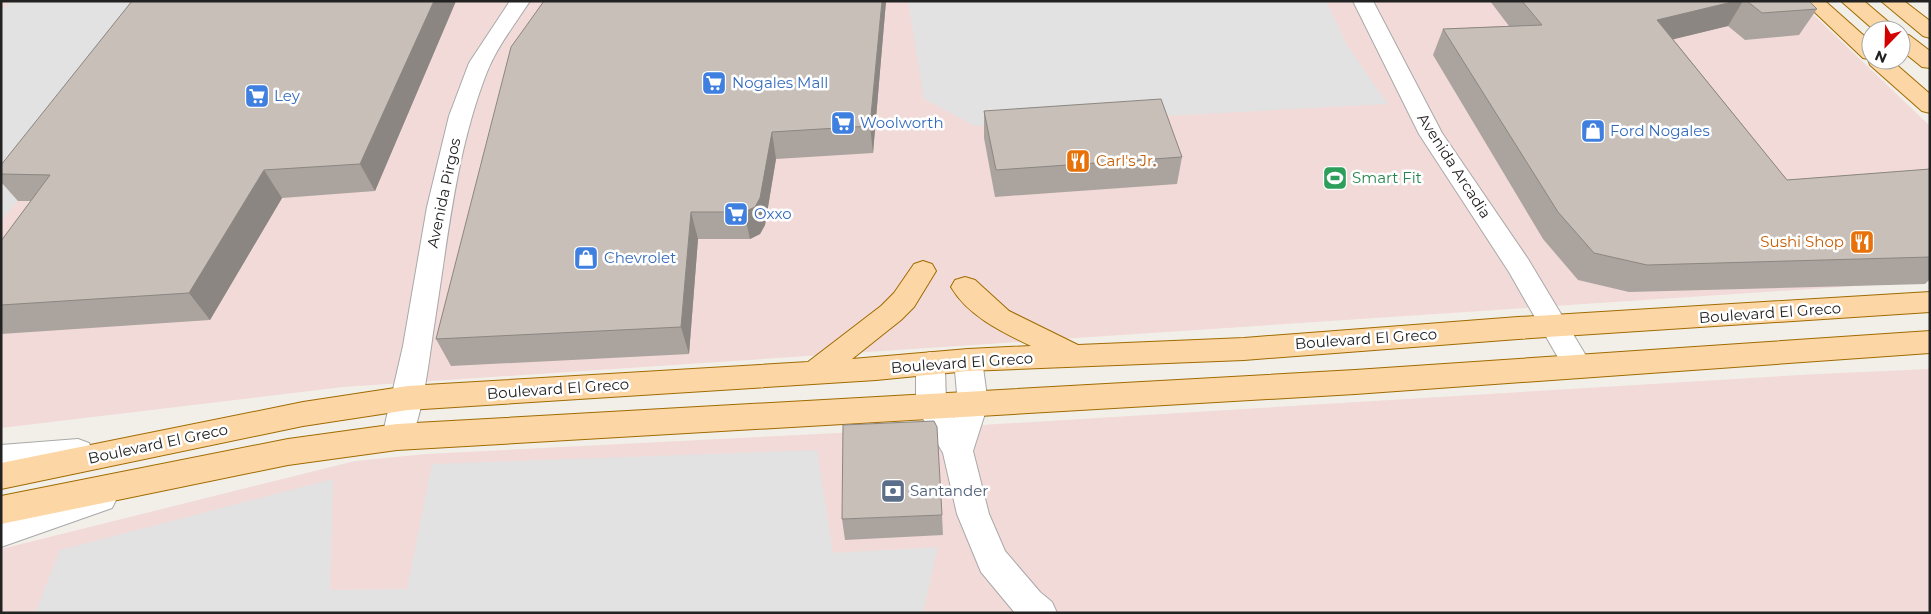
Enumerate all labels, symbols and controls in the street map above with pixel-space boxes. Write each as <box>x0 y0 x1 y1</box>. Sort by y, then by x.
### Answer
north arrow <box>1861 20 1911 70</box>
text: N <box>1872 46 1890 67</box>
supermarket icon: Nogales Mall <box>701 70 727 96</box>
place label: Nogales Mall <box>732 73 828 92</box>
supermarket icon: Ley <box>244 83 270 109</box>
place label: Ley <box>274 86 301 105</box>
supermarket icon: Woolworth <box>830 110 856 136</box>
street label: Avenida Arcadia <box>1413 110 1495 222</box>
place label: Woolworth <box>860 113 944 132</box>
shop icon: Ford Nogales <box>1580 118 1606 144</box>
place label: Ford Nogales <box>1610 121 1710 140</box>
street label: Avenida Pirgos <box>423 136 464 250</box>
restaurant icon: Carl's Jr. <box>1065 148 1091 174</box>
place label: Carl's Jr. <box>1096 151 1156 170</box>
sports icon: Smart Fit <box>1322 165 1348 191</box>
place label: Smart Fit <box>1352 168 1422 187</box>
supermarket icon: Oxxo <box>723 201 749 227</box>
place label: Oxxo <box>754 204 792 223</box>
restaurant icon: Sushi Shop <box>1849 229 1875 255</box>
place label: Sushi Shop <box>1760 232 1844 251</box>
shop icon: Chevrolet <box>573 245 599 271</box>
place label: Chevrolet <box>604 248 676 267</box>
street label: Boulevard El Greco <box>1698 298 1842 327</box>
street label: Boulevard El Greco <box>1294 324 1438 353</box>
street label: Boulevard El Greco <box>890 348 1034 377</box>
street label: Boulevard El Greco <box>486 374 630 403</box>
street label: Boulevard El Greco <box>86 419 230 468</box>
bank icon: Santander <box>880 478 906 504</box>
place label: Santander <box>910 481 988 500</box>

